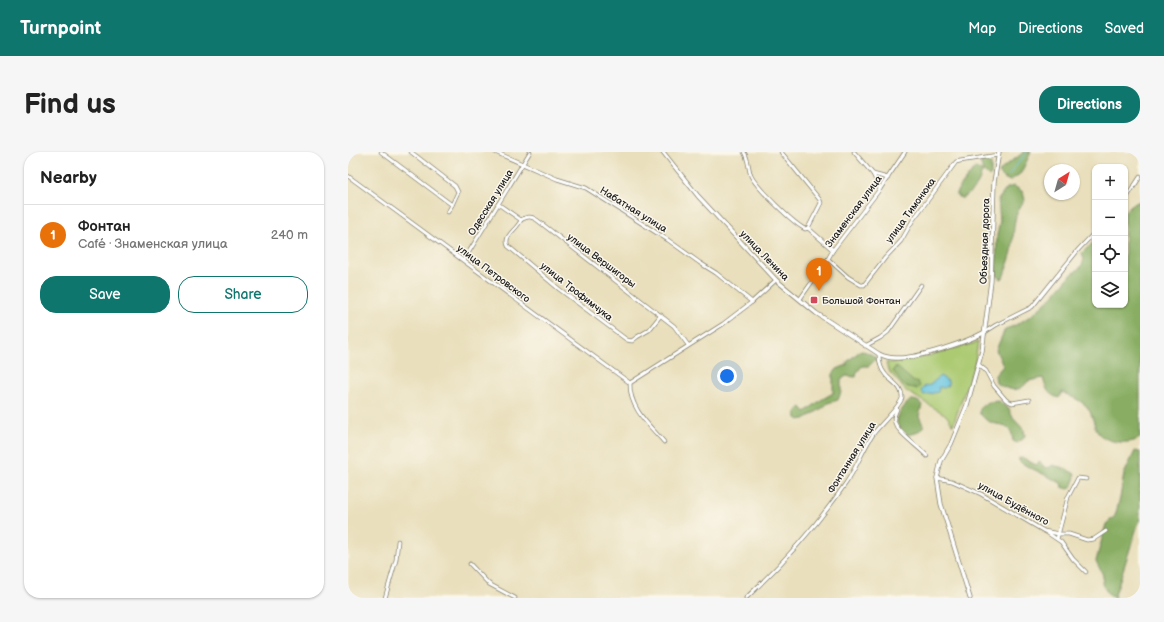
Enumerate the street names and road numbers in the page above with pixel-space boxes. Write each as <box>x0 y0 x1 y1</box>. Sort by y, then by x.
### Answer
street label: Одесская улица <box>466 167 516 238</box>
street label: Знаменская улица <box>823 173 885 250</box>
street label: улица Тимонюка <box>883 176 939 246</box>
street label: Набатная улица <box>598 184 669 235</box>
street label: Объездная дорога <box>977 198 993 284</box>
street label: улица Ленина <box>737 228 791 283</box>
street label: улица Вершигоры <box>565 231 638 291</box>
street label: улица Петровского <box>455 242 532 305</box>
street label: улица Трофимчука <box>538 260 615 324</box>
street label: Фонтанная улица <box>825 419 879 496</box>
street label: улица Будённого <box>976 479 1051 528</box>

